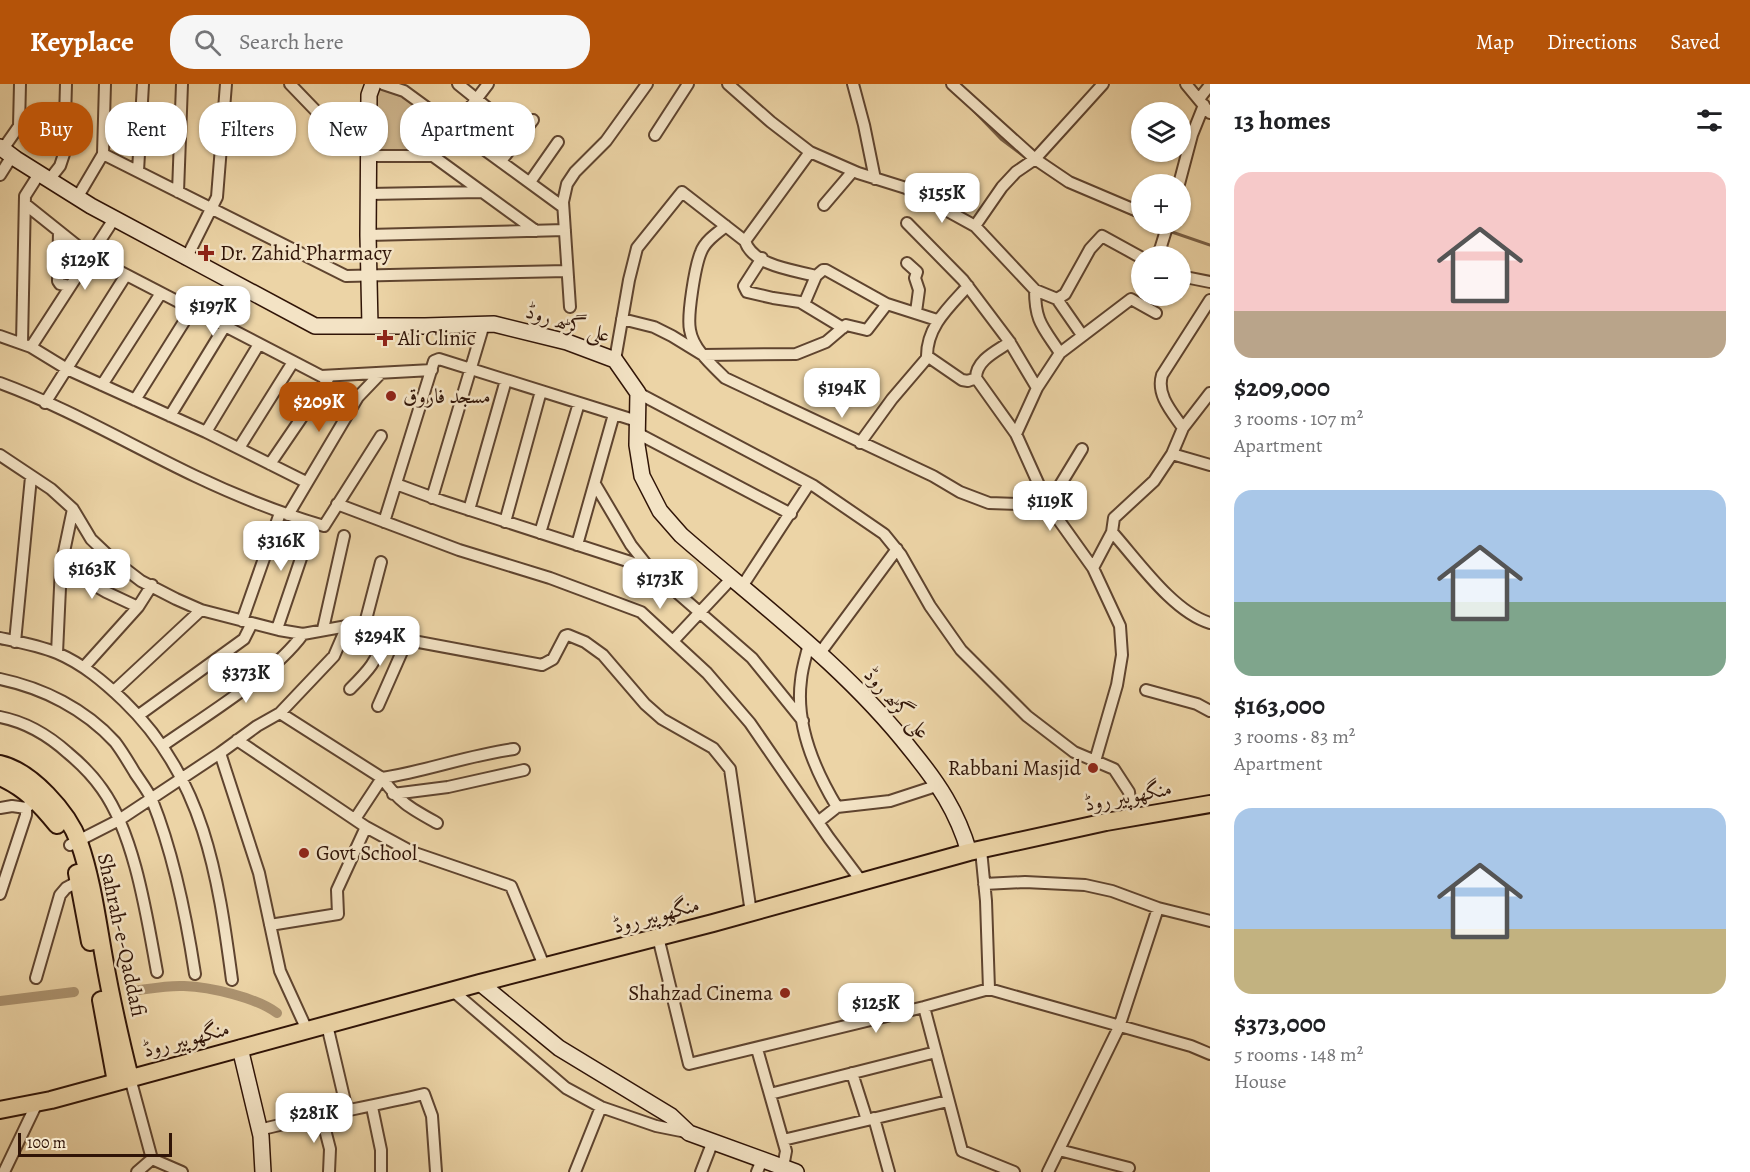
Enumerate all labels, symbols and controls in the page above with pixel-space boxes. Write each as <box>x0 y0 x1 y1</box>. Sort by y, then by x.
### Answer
search box <box>170 15 590 69</box>
text: Keyplace <box>30 23 134 61</box>
icon: search <box>191 26 224 59</box>
text: Search here <box>239 27 344 57</box>
text: Map <box>1476 28 1514 56</box>
text: Directions <box>1547 28 1637 56</box>
text: Saved <box>1670 28 1720 56</box>
chip: Buy <box>18 102 93 156</box>
chip: Rent <box>105 102 187 156</box>
chip: Filters <box>199 102 296 156</box>
chip: New <box>308 102 388 156</box>
chip: Apartment <box>400 102 535 156</box>
map controls <box>1131 102 1191 306</box>
button: layers <box>1131 102 1191 162</box>
text: 13 homes <box>1234 103 1331 138</box>
icon: filters <box>1693 104 1726 137</box>
pin: $155K <box>900 173 984 224</box>
button: + <box>1131 174 1191 234</box>
text: $155K <box>919 179 965 206</box>
icon: home <box>1426 211 1534 319</box>
place label: Dr. Zahid Pharmacy <box>220 239 392 267</box>
pin: $129K <box>43 240 127 291</box>
marker: Dr. Zahid Pharmacy <box>197 244 215 262</box>
text: $129K <box>61 246 109 273</box>
button: − <box>1131 246 1191 306</box>
pin: $197K <box>171 286 255 337</box>
text: $197K <box>189 292 237 319</box>
street label: علی گڑھ روڈ <box>522 297 614 351</box>
place label: Ali Clinic <box>397 324 476 352</box>
marker: Ali Clinic <box>376 329 394 347</box>
pin: $194K <box>800 368 884 419</box>
text: $209,000 <box>1234 370 1330 405</box>
text: $194K <box>818 374 866 401</box>
pin: $209K <box>277 382 361 433</box>
place label: مسجد فاروق <box>403 382 491 410</box>
text: $209K <box>293 388 345 415</box>
marker: مسجد فاروق <box>384 389 398 403</box>
text: 3 rooms · 107 m² <box>1234 405 1363 432</box>
text: Apartment <box>1234 432 1323 459</box>
pin: $119K <box>1008 481 1092 532</box>
text: $119K <box>1027 487 1073 514</box>
pin: $316K <box>239 521 323 572</box>
text: $316K <box>257 527 305 554</box>
icon: home <box>1426 529 1534 637</box>
pin: $163K <box>50 549 134 600</box>
text: $163K <box>68 555 116 582</box>
pin: $173K <box>618 559 702 610</box>
text: $173K <box>637 565 683 592</box>
pin: $294K <box>338 616 422 667</box>
text: $294K <box>355 622 405 649</box>
pin: $373K <box>204 653 288 704</box>
text: $373K <box>222 659 270 686</box>
street label: علی گڑھ روڈ <box>856 661 937 746</box>
text: $163,000 <box>1234 688 1325 723</box>
text: 3 rooms · 83 m² <box>1234 723 1355 750</box>
text: Apartment <box>1234 750 1323 777</box>
place label: Rabbani Masjid <box>948 754 1082 782</box>
marker: Rabbani Masjid <box>1086 761 1100 775</box>
street label: منگھوپیر روڈ <box>1082 774 1174 819</box>
place label: Govt School <box>316 839 417 867</box>
marker: Govt School <box>297 846 311 860</box>
icon: home <box>1426 847 1534 955</box>
street label: Shahrah-e-Qaddafi <box>91 851 153 1019</box>
street label: منگھوپیر روڈ <box>610 890 703 941</box>
place label: Shahzad Cinema <box>628 979 773 1007</box>
pin: $125K <box>834 983 918 1034</box>
marker: Shahzad Cinema <box>778 986 792 1000</box>
text: $125K <box>852 989 900 1016</box>
text: $373,000 <box>1234 1006 1326 1041</box>
street label: منگھوپیر روڈ <box>140 1014 233 1065</box>
text: 5 rooms · 148 m² <box>1234 1041 1363 1068</box>
text: House <box>1234 1068 1286 1095</box>
pin: $281K <box>272 1093 356 1144</box>
text: $281K <box>290 1099 338 1126</box>
scale bar <box>18 1130 172 1158</box>
text: 100 m <box>27 1132 66 1154</box>

